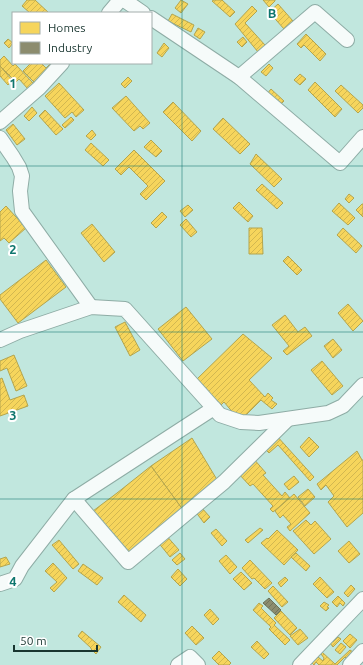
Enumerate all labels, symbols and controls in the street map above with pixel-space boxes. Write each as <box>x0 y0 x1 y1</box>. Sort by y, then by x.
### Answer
text: B <box>268 6 277 20</box>
legend <box>12 12 152 64</box>
text: Homes <box>48 21 86 34</box>
text: Industry <box>48 41 93 54</box>
text: 1 <box>9 76 17 90</box>
text: 2 <box>9 242 17 256</box>
text: 3 <box>9 408 17 422</box>
text: 4 <box>9 574 17 588</box>
scale bar <box>14 627 97 653</box>
text: 50 m <box>20 634 47 647</box>

